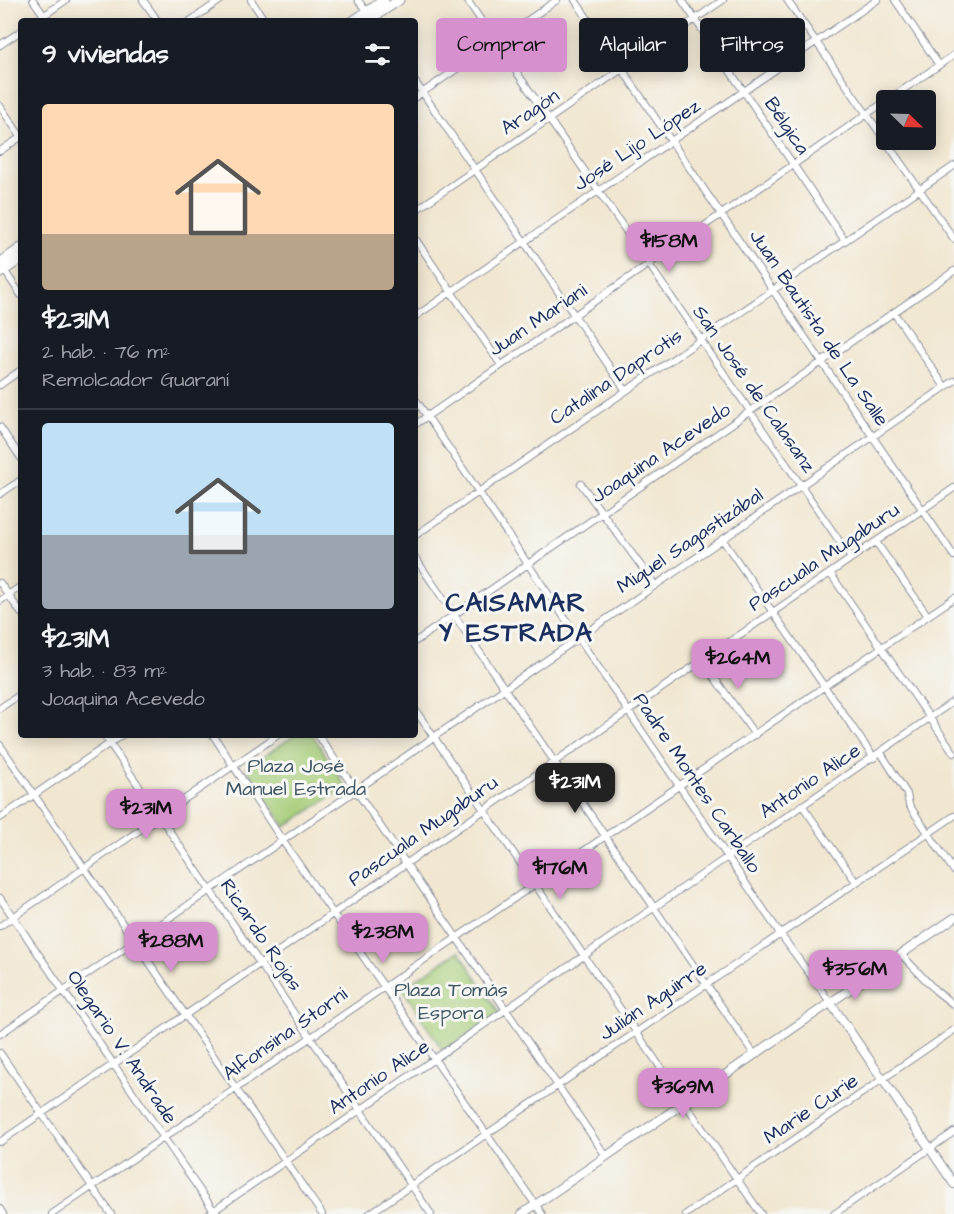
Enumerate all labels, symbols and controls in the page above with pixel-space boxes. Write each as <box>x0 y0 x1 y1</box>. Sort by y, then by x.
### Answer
chip: Comprar <box>436 18 567 72</box>
chip: Alquilar <box>579 18 688 72</box>
chip: Filtros <box>700 18 805 72</box>
text: 9 viviendas <box>42 36 169 72</box>
icon: filters <box>361 38 394 71</box>
street label: Aragón <box>495 82 566 143</box>
north arrow <box>876 90 936 150</box>
map controls <box>876 90 936 150</box>
street label: Bélgica <box>757 91 817 161</box>
street label: José Lijo López <box>568 92 706 198</box>
icon: home <box>164 143 272 251</box>
pin: $158M <box>627 222 711 273</box>
street label: Juan Bautista de La Salle <box>742 224 896 432</box>
text: $158M <box>640 227 698 255</box>
street label: Juan Mariani <box>483 277 593 363</box>
street label: San José de Calasanz <box>686 300 822 478</box>
text: $231M <box>42 302 109 338</box>
street label: Catalina Daprotis <box>544 322 688 432</box>
text: 2 hab. · 76 m² <box>42 338 170 366</box>
text: Remolcador Guaraní <box>42 366 229 394</box>
street label: Joaquina Acevedo <box>586 396 736 510</box>
icon: home <box>164 462 272 570</box>
street label: Miguel Sagastizábal <box>611 481 769 601</box>
street label: Pascuala Mugaburu <box>743 496 906 619</box>
district label: CAISAMAR Y ESTRADA <box>439 585 593 651</box>
text: $231M <box>42 621 109 657</box>
pin: $264M <box>696 639 780 690</box>
text: $264M <box>705 644 771 672</box>
text: 3 hab. · 83 m² <box>42 657 167 685</box>
text: Joaquina Acevedo <box>42 685 205 713</box>
street label: Padre Montes Carballo <box>626 687 768 879</box>
street label: Antonio Alice <box>754 737 866 825</box>
park label: Plaza José Manuel Estrada <box>226 752 366 803</box>
pin: $231M <box>533 763 617 814</box>
text: $231M <box>549 768 601 796</box>
street label: Pascuala Mugaburu <box>342 769 504 894</box>
pin: $231M <box>104 789 188 840</box>
text: $231M <box>120 794 172 822</box>
pin: $176M <box>518 849 602 900</box>
text: $176M <box>532 854 588 882</box>
street label: Ricardo Rojas <box>213 873 309 997</box>
pin: $238M <box>341 913 425 964</box>
text: $238M <box>352 918 414 946</box>
pin: $288M <box>129 922 213 973</box>
text: $288M <box>138 927 204 955</box>
pin: $356M <box>813 950 897 1001</box>
street label: Julián Aguirre <box>594 955 713 1048</box>
text: $356M <box>823 955 887 983</box>
street label: Olegario V. Andrade <box>59 965 184 1130</box>
park label: Plaza Tomás Espora <box>394 976 508 1027</box>
street label: Alfonsina Storni <box>217 980 353 1088</box>
street label: Antonio Alice <box>323 1033 435 1121</box>
street label: Marie Curie <box>758 1067 864 1151</box>
pin: $369M <box>641 1068 725 1119</box>
text: $369M <box>652 1073 714 1101</box>

